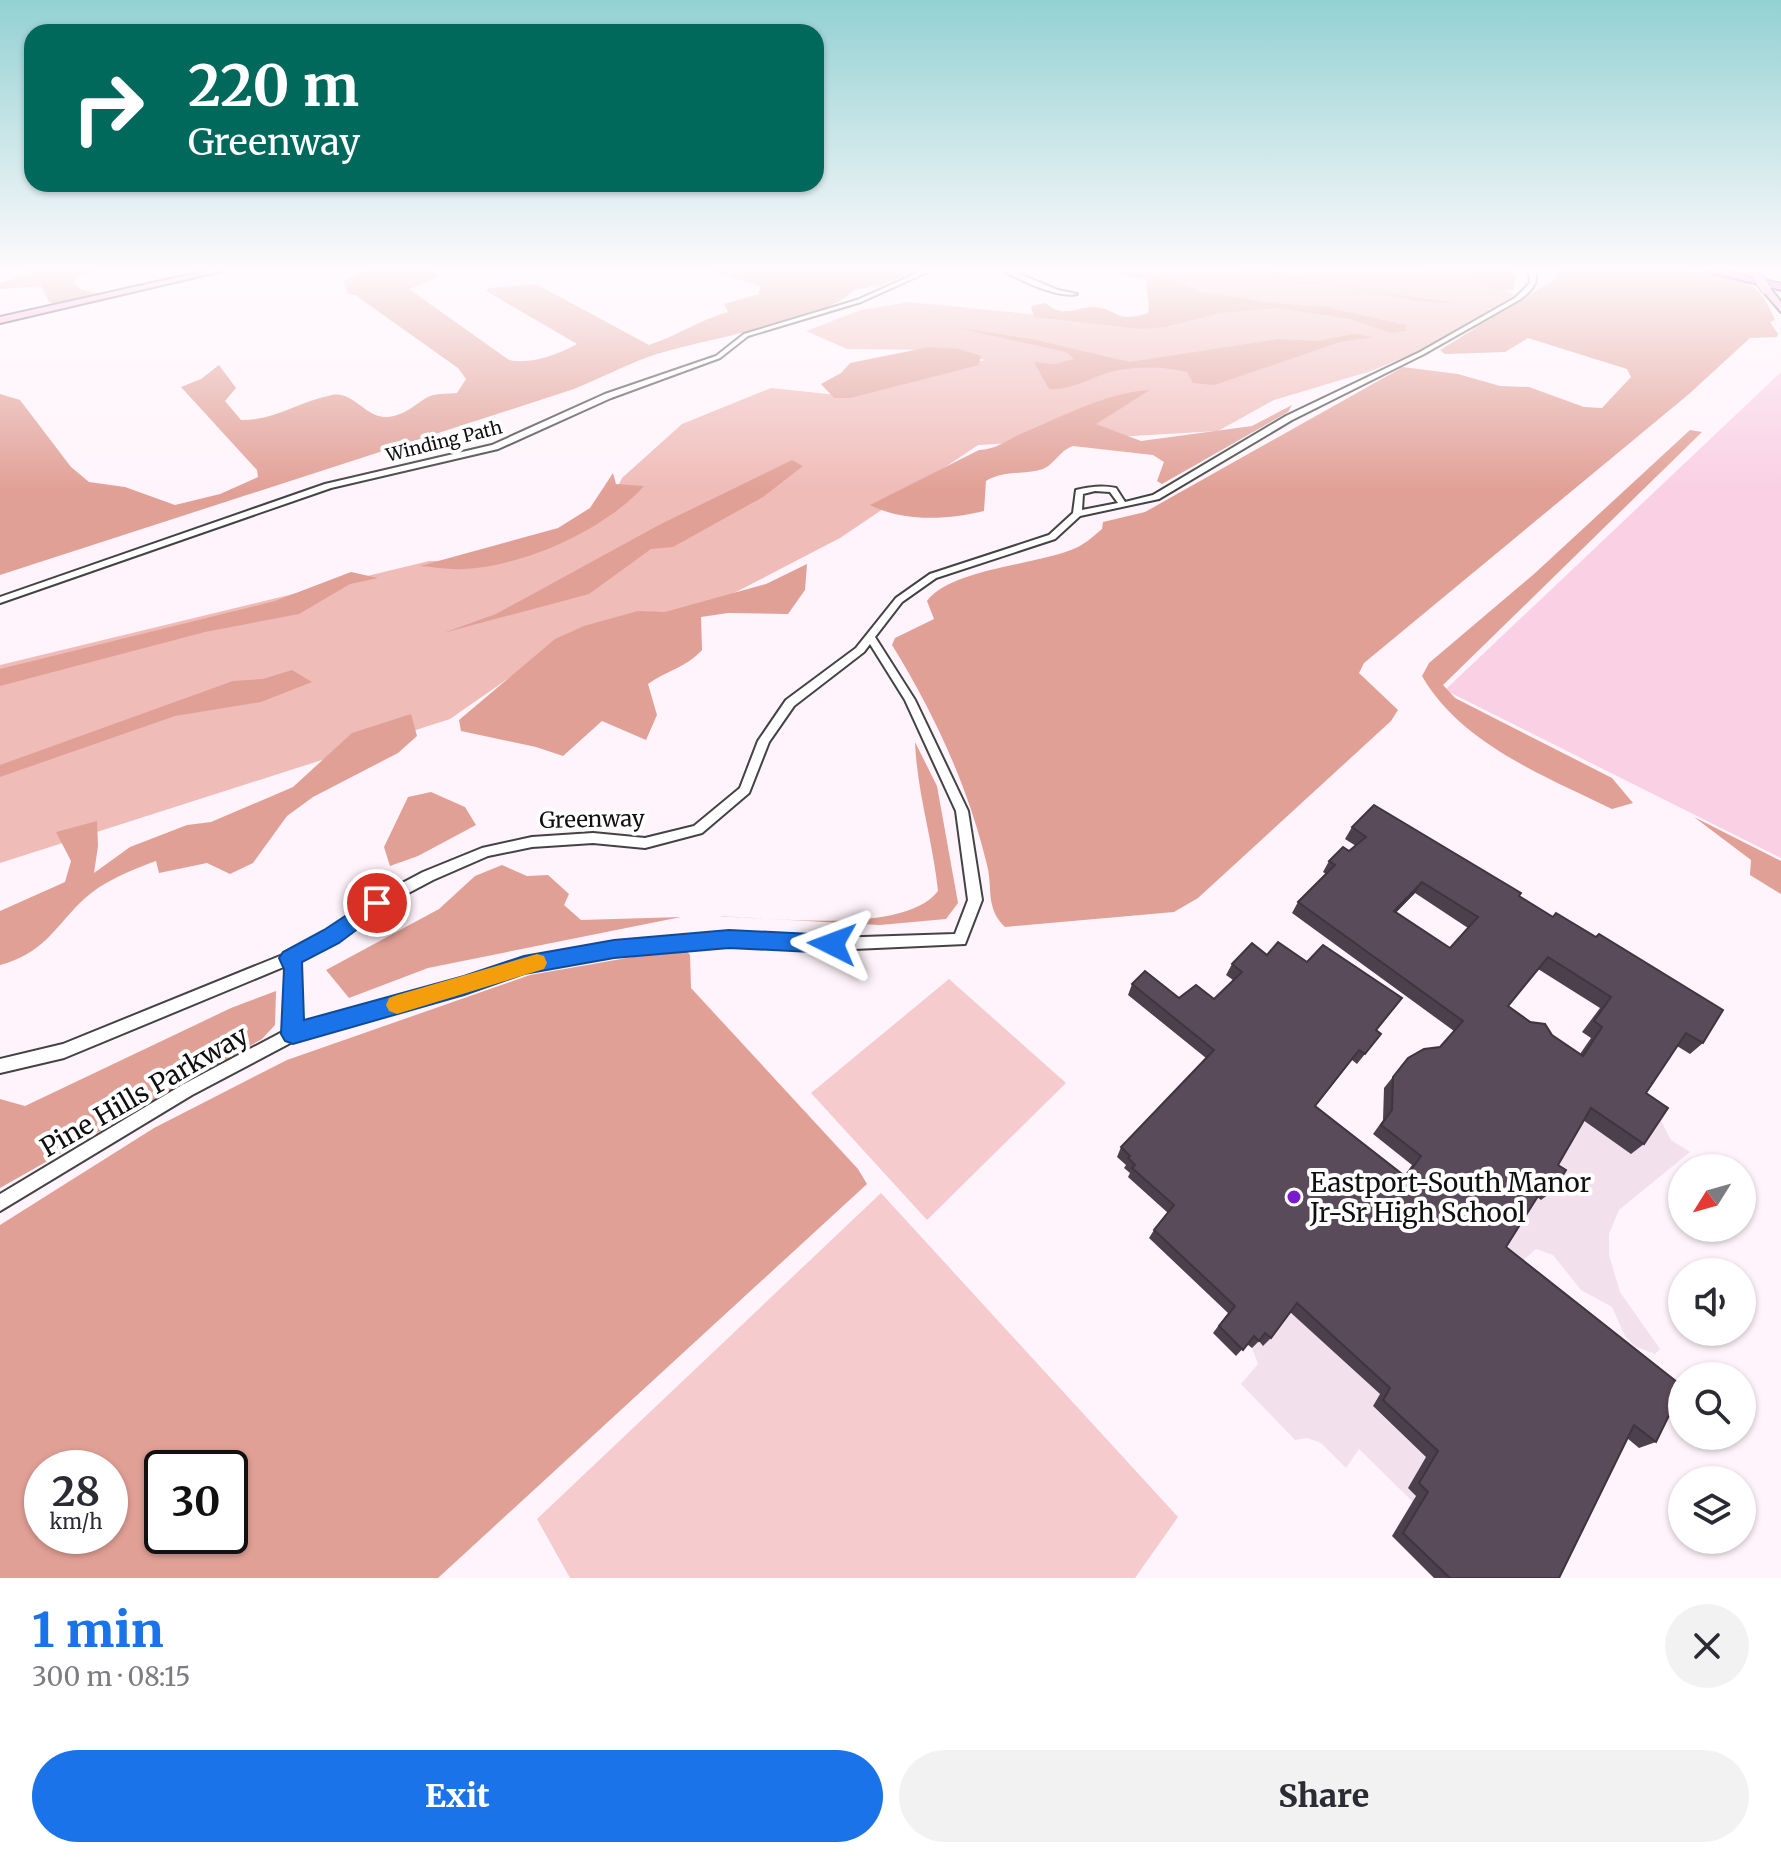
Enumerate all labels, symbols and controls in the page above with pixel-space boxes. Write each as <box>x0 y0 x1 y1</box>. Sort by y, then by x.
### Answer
text: 220 m <box>188 51 359 121</box>
icon: right <box>56 56 160 160</box>
text: Greenway <box>188 120 360 165</box>
street label: Winding Path <box>383 415 505 467</box>
street label: Greenway <box>539 804 645 834</box>
pin <box>343 869 411 937</box>
icon: arrive <box>355 881 399 925</box>
position arrow <box>790 902 874 986</box>
street label: Pine Hills Parkway <box>34 1018 255 1164</box>
north arrow <box>1668 1154 1756 1242</box>
map controls <box>1668 1154 1756 1554</box>
place label: Eastport-South Manor Jr-Sr High School <box>1309 1166 1592 1229</box>
marker: Eastport-South Manor Jr-Sr High School <box>1285 1188 1303 1206</box>
button: sound <box>1668 1258 1756 1346</box>
button: search <box>1668 1362 1756 1450</box>
speed limit sign: 30 <box>144 1450 248 1554</box>
button: layers <box>1668 1466 1756 1554</box>
text: 28 <box>52 1467 100 1517</box>
text: km/h <box>50 1509 102 1534</box>
text: 1 min <box>32 1600 164 1660</box>
button: close <box>1665 1604 1749 1688</box>
text: 300 m · 08:15 <box>32 1660 190 1693</box>
button: Exit <box>32 1750 883 1842</box>
button: Share <box>899 1750 1749 1842</box>

